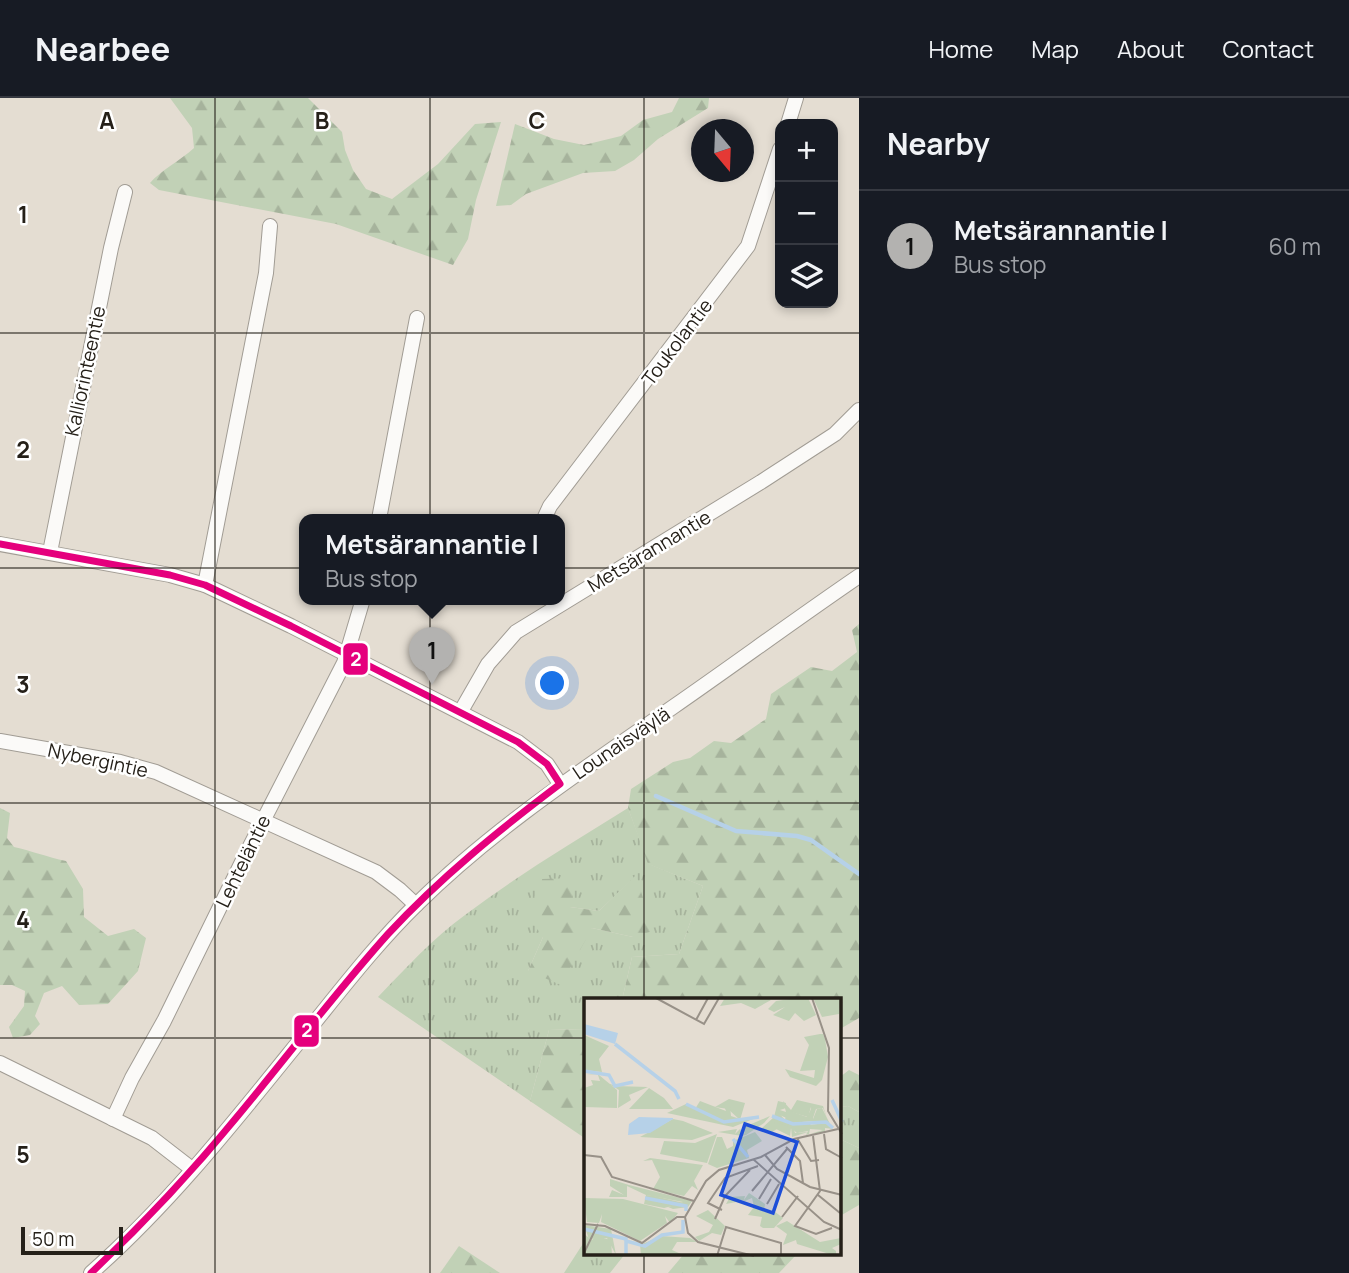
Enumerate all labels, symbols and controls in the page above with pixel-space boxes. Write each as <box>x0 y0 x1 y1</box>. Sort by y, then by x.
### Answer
text: Nearbee <box>35 26 170 71</box>
text: Home <box>928 32 993 65</box>
text: Map <box>1031 32 1079 65</box>
text: About <box>1117 32 1185 65</box>
text: Contact <box>1223 32 1314 65</box>
text: A <box>99 104 115 136</box>
text: B <box>315 104 329 136</box>
text: C <box>529 104 546 136</box>
north arrow <box>691 119 754 182</box>
map controls <box>775 119 838 308</box>
button: + <box>775 119 838 182</box>
text: Nearby <box>887 123 990 164</box>
button: − <box>775 182 838 245</box>
text: 1 <box>18 198 28 230</box>
text: Metsärannantie I <box>954 212 1168 248</box>
text: 1 <box>905 230 915 262</box>
text: 60 m <box>1269 230 1321 262</box>
button: layers <box>775 245 838 308</box>
text: Bus stop <box>954 248 1046 280</box>
street label: Toukolantie <box>636 293 718 391</box>
street label: Kalliorinteentie <box>59 303 111 439</box>
text: 2 <box>16 433 30 465</box>
street label: Metsärannantie <box>582 504 716 598</box>
popup <box>299 514 565 605</box>
text: Metsärannantie I <box>325 526 539 562</box>
text: Bus stop <box>325 562 418 594</box>
pin: 1 <box>409 627 455 685</box>
line badge: 2 <box>342 642 369 676</box>
text: 2 <box>350 646 362 672</box>
your location <box>535 666 569 700</box>
text: 3 <box>16 668 30 700</box>
street label: Lounaisväylä <box>567 701 675 785</box>
street label: Nybergintie <box>45 737 151 783</box>
street label: Lehteläntie <box>209 810 277 912</box>
text: 4 <box>16 903 30 935</box>
inset map <box>584 998 842 1256</box>
line badge: 2 <box>293 1014 320 1048</box>
text: 2 <box>301 1017 313 1043</box>
text: 5 <box>16 1138 30 1170</box>
scale bar <box>21 1224 122 1256</box>
text: 50 m <box>32 1226 74 1252</box>

